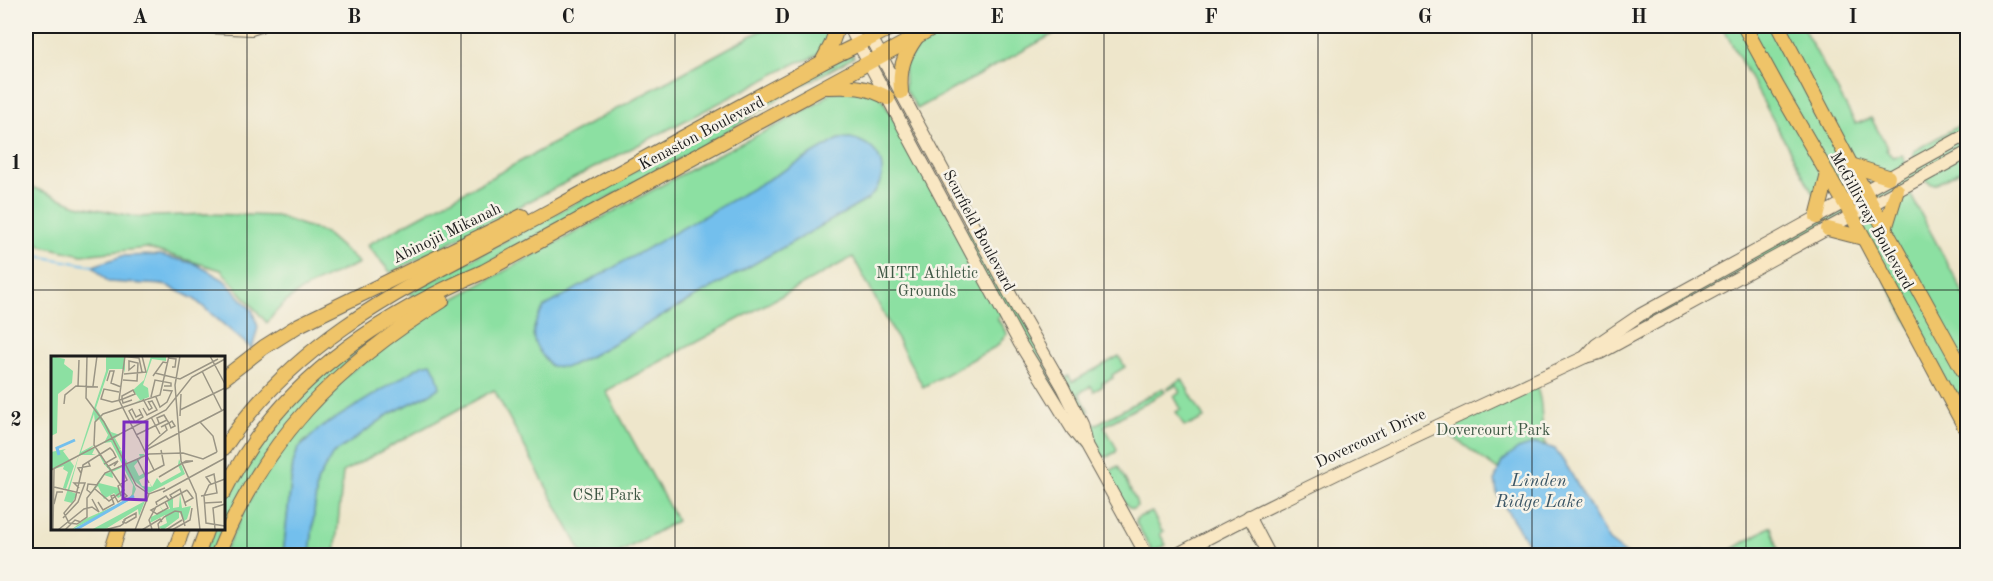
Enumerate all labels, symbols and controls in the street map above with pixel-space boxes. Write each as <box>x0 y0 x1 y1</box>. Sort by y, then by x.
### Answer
text: A <box>132 8 148 28</box>
text: B <box>347 8 361 28</box>
text: C <box>561 8 575 28</box>
text: D <box>774 8 790 28</box>
text: E <box>990 8 1004 28</box>
text: F <box>1204 8 1218 28</box>
text: G <box>1418 8 1432 28</box>
text: H <box>1631 8 1647 28</box>
text: I <box>1849 8 1857 28</box>
street label: Kenaston Boulevard <box>637 94 767 174</box>
street label: McGillivray Boulevard <box>1826 149 1916 293</box>
text: 1 <box>10 154 22 174</box>
street label: Scurfield Boulevard <box>939 168 1017 294</box>
street label: Abinojii Mikanah <box>390 201 504 267</box>
park label: MITT Athletic Grounds <box>876 266 978 300</box>
inset map <box>51 356 225 530</box>
street label: Dovercourt Drive <box>1313 406 1429 472</box>
text: 2 <box>10 411 22 431</box>
park label: Dovercourt Park <box>1436 423 1550 439</box>
water label: Linden Ridge Lake <box>1494 472 1583 511</box>
park label: CSE Park <box>572 488 642 504</box>

